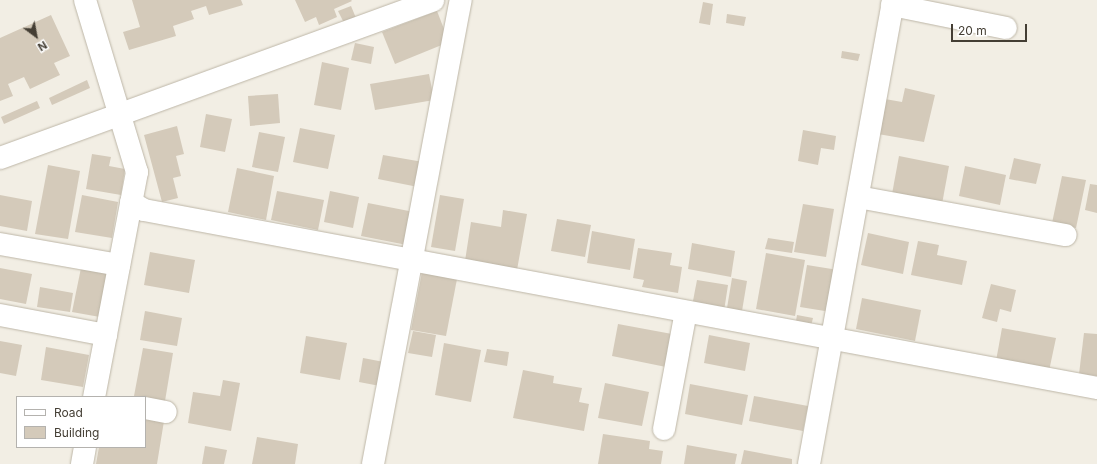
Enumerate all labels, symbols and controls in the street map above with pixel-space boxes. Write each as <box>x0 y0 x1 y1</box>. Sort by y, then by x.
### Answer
north arrow <box>16 16 56 56</box>
scale bar <box>953 16 1029 42</box>
text: 20 m <box>958 23 987 38</box>
text: N <box>35 38 50 54</box>
legend <box>16 396 146 448</box>
text: Road <box>54 405 83 420</box>
text: Building <box>54 425 99 440</box>

